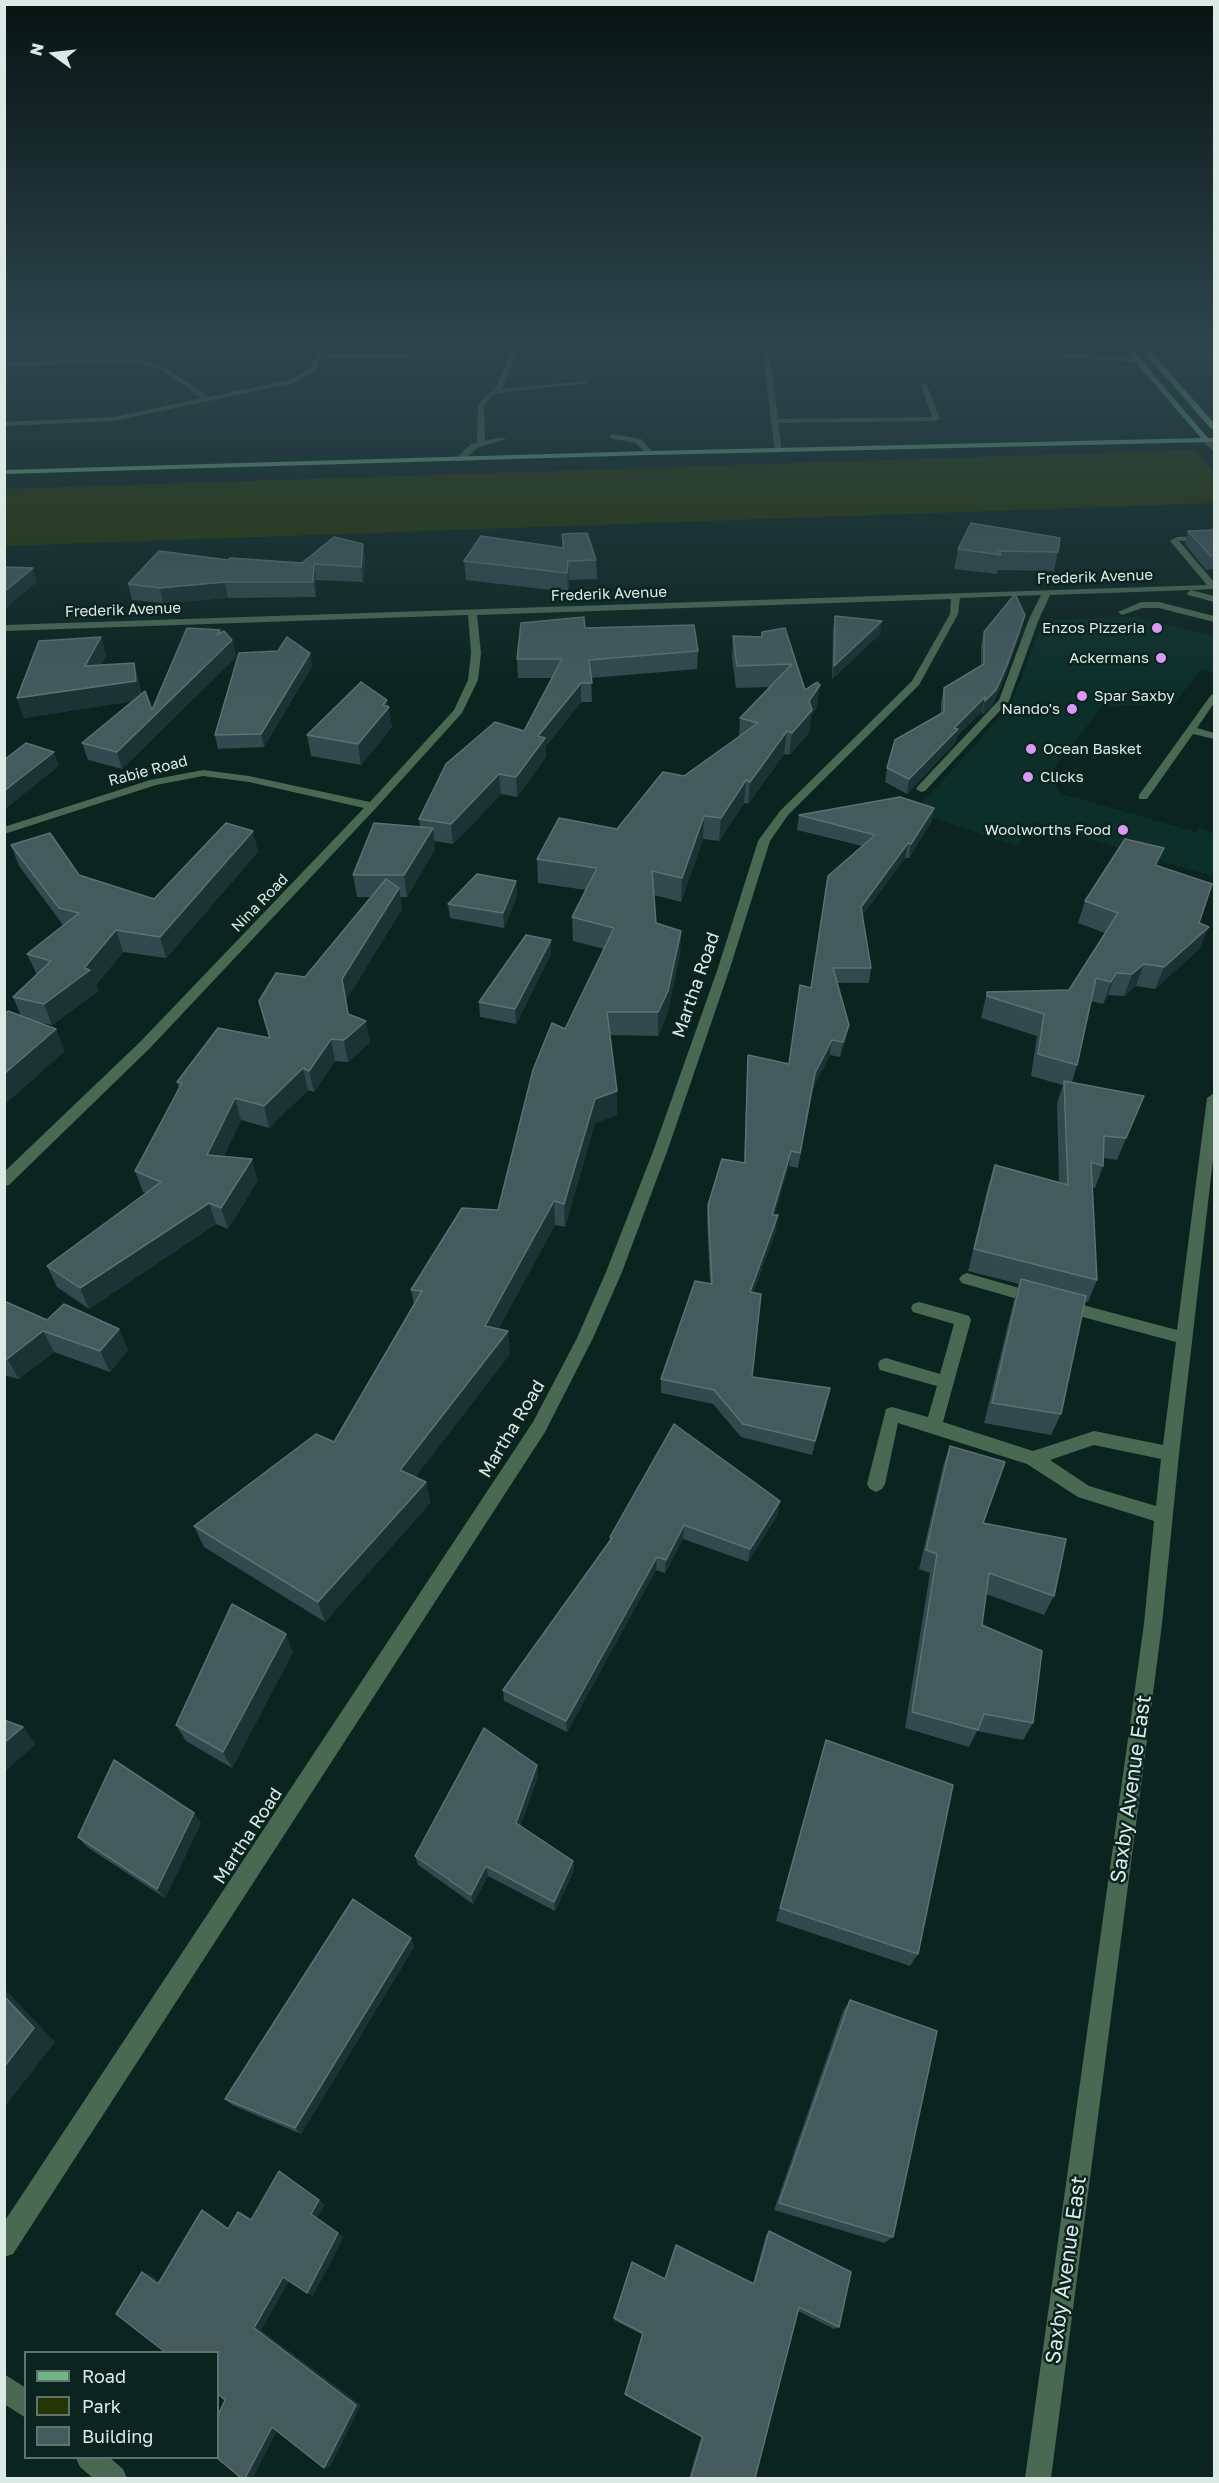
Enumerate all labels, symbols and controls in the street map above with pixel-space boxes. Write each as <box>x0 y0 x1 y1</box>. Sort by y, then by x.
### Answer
north arrow <box>24 24 84 84</box>
text: N <box>25 41 48 58</box>
street label: Frederik Avenue <box>1037 566 1153 588</box>
street label: Frederik Avenue <box>551 583 667 605</box>
street label: Frederik Avenue <box>65 599 181 621</box>
place label: Enzos Pizzeria <box>1042 619 1145 637</box>
marker: Enzos Pizzeria <box>1150 621 1164 635</box>
place label: Ackermans <box>1069 649 1149 667</box>
marker: Ackermans <box>1154 651 1168 665</box>
place label: Spar Saxby <box>1094 687 1175 705</box>
marker: Spar Saxby <box>1075 689 1089 703</box>
place label: Nando's <box>1002 700 1060 718</box>
marker: Nando's <box>1065 702 1079 716</box>
place label: Ocean Basket <box>1043 740 1142 758</box>
marker: Ocean Basket <box>1024 742 1038 756</box>
street label: Rabie Road <box>107 752 189 790</box>
place label: Clicks <box>1040 768 1084 786</box>
marker: Clicks <box>1021 770 1035 784</box>
place label: Woolworths Food <box>984 821 1111 839</box>
marker: Woolworths Food <box>1116 823 1130 837</box>
street label: Nina Road <box>228 870 292 936</box>
street label: Martha Road <box>668 929 724 1041</box>
street label: Martha Road <box>474 1376 550 1482</box>
street label: Saxby Avenue East <box>1105 1693 1157 1885</box>
street label: Martha Road <box>209 1784 287 1888</box>
street label: Saxby Avenue East <box>1040 2174 1092 2366</box>
legend <box>24 2351 219 2459</box>
text: Road <box>82 2365 126 2387</box>
text: Park <box>82 2395 121 2417</box>
text: Building <box>82 2425 153 2447</box>

